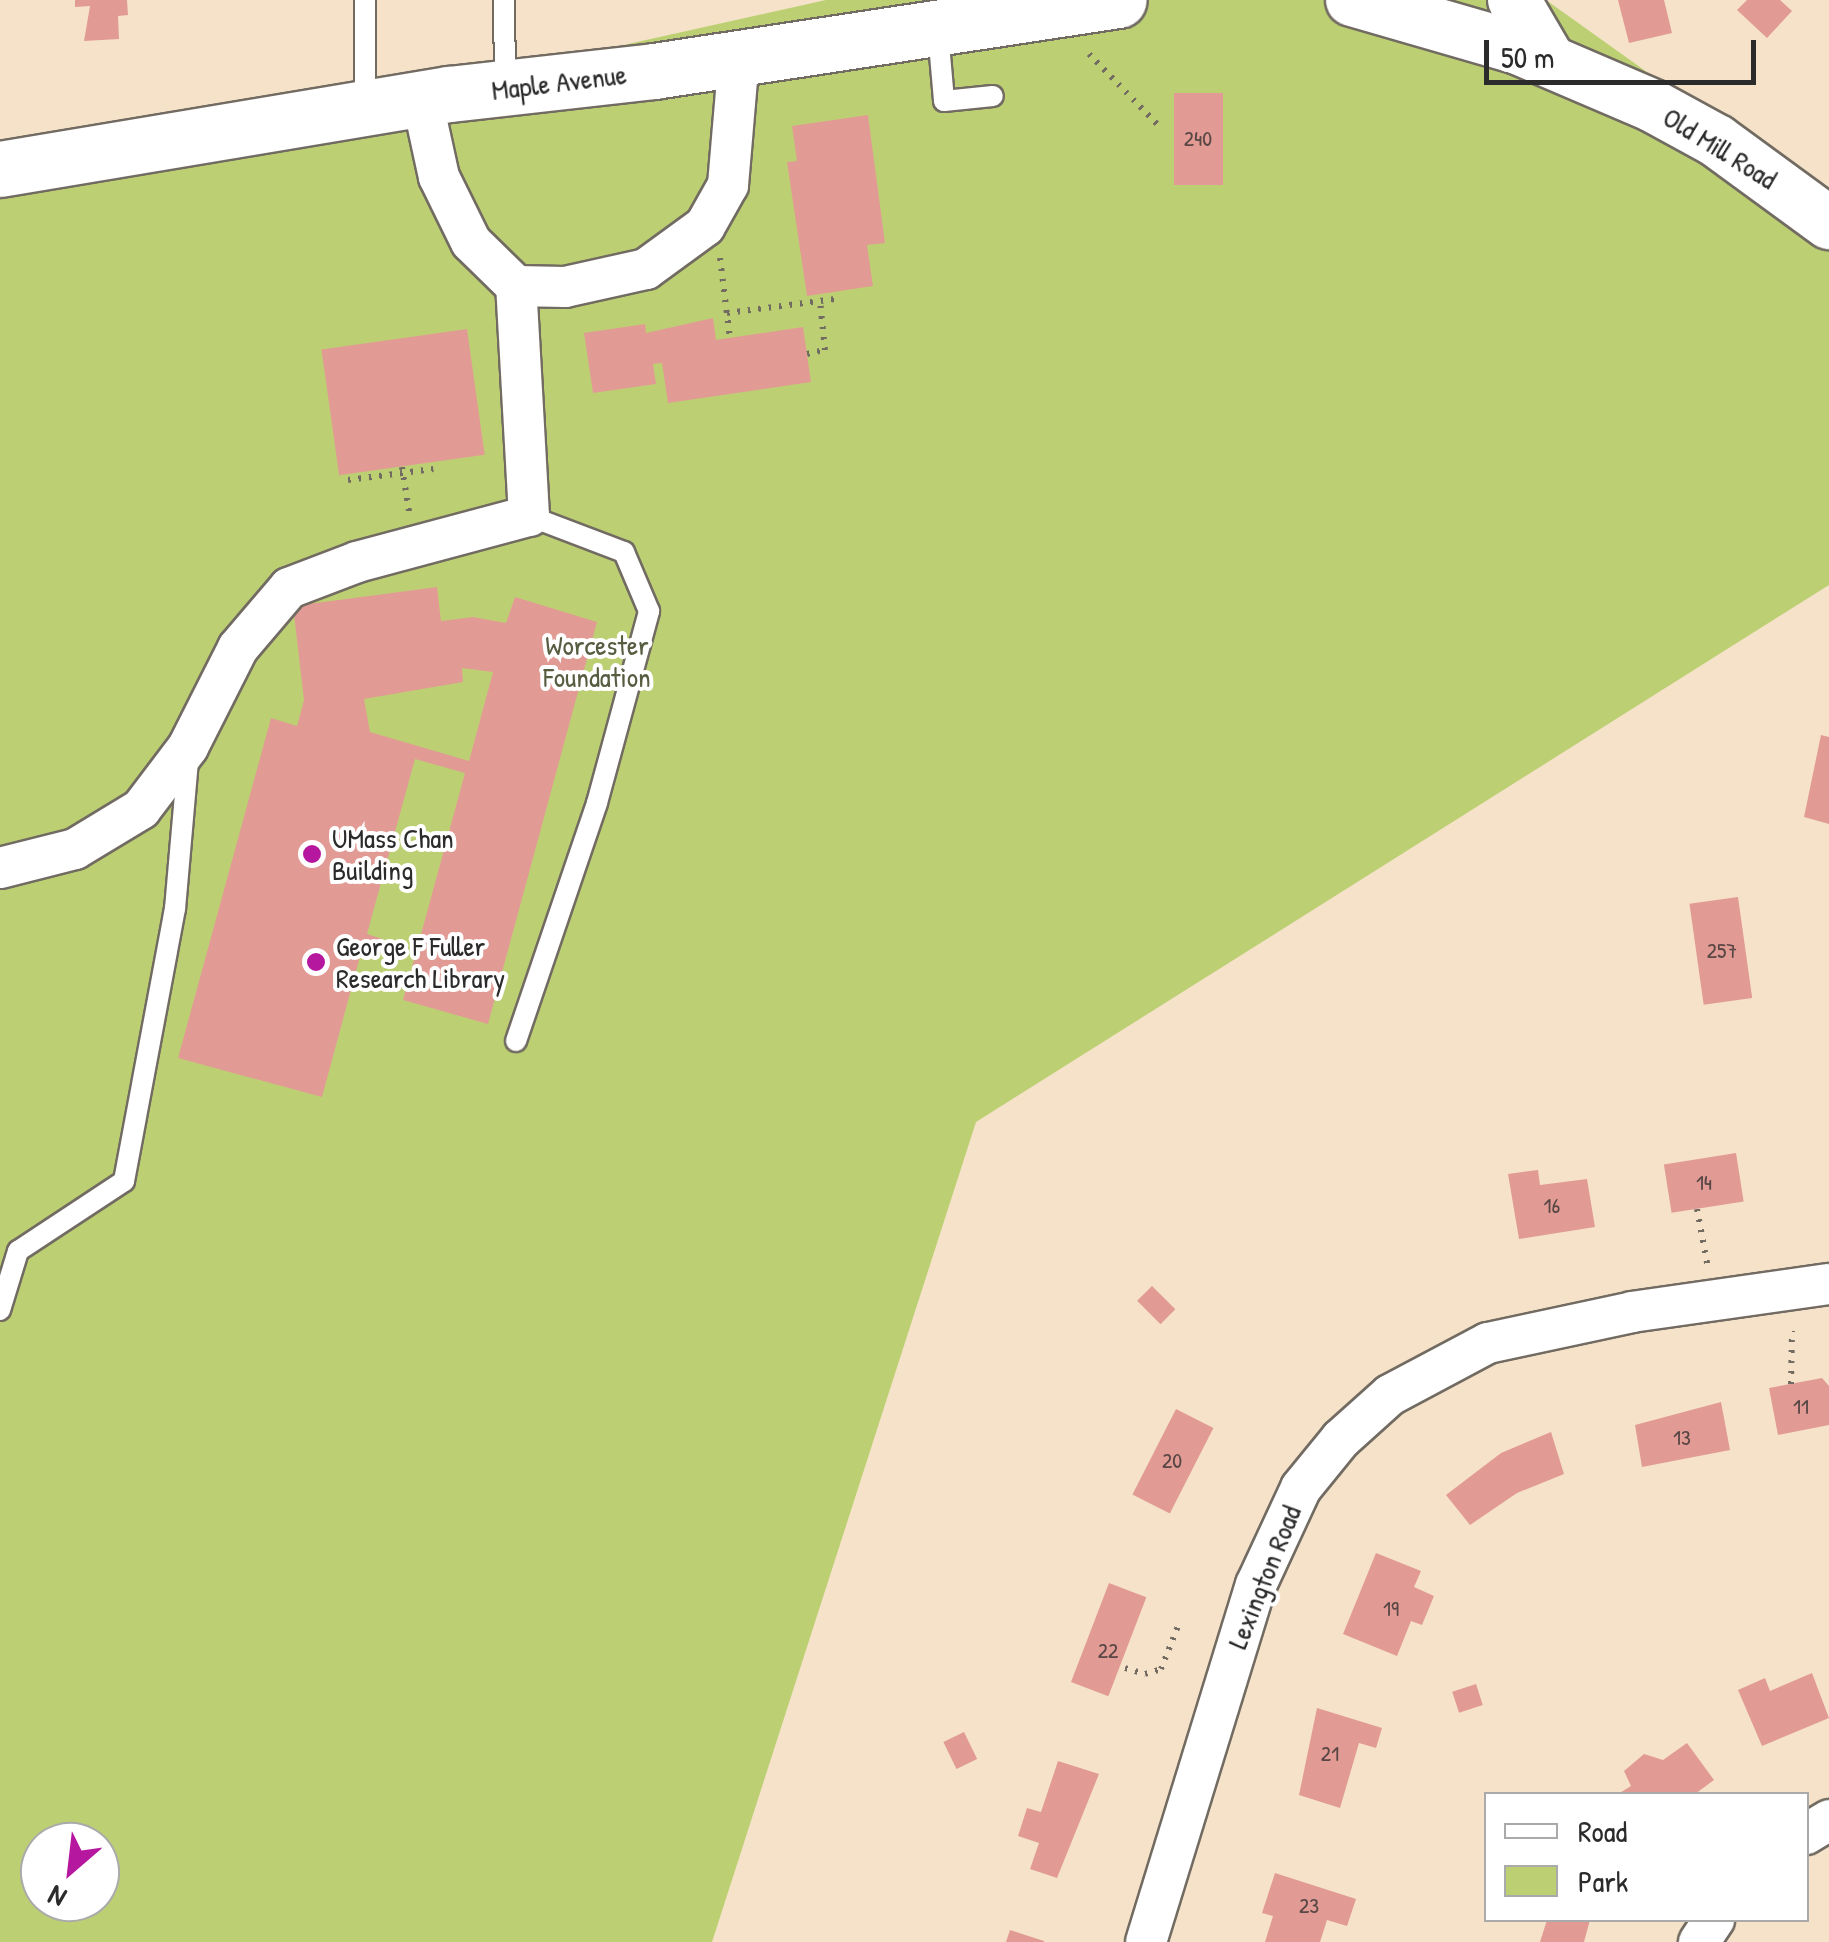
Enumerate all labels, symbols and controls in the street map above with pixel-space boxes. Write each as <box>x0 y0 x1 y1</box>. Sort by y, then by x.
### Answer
scale bar <box>1489 20 1762 82</box>
text: 50 m <box>1501 37 1554 77</box>
street label: Maple Avenue <box>490 57 628 107</box>
street label: Old Mill Road <box>1657 100 1783 196</box>
house number: 240 <box>1184 126 1212 152</box>
park label: Worcester Foundation <box>543 628 651 694</box>
place label: UMass Chan Building <box>332 821 454 887</box>
marker: UMass Chan Building <box>301 843 323 865</box>
place label: George F Fuller Research Library <box>336 929 505 995</box>
house number: 257 <box>1707 938 1737 964</box>
marker: George F Fuller Research Library <box>305 951 327 973</box>
house number: 14 <box>1696 1170 1712 1196</box>
house number: 16 <box>1544 1193 1560 1219</box>
house number: 11 <box>1793 1394 1809 1420</box>
house number: 13 <box>1673 1425 1691 1451</box>
house number: 20 <box>1162 1448 1182 1474</box>
street label: Lexington Road <box>1220 1501 1308 1653</box>
house number: 19 <box>1383 1596 1399 1622</box>
house number: 22 <box>1098 1638 1118 1664</box>
house number: 21 <box>1321 1741 1339 1767</box>
legend <box>1484 1792 1809 1922</box>
text: Road <box>1578 1811 1627 1851</box>
north arrow <box>20 1822 120 1922</box>
text: Park <box>1578 1861 1628 1901</box>
text: N <box>41 1876 72 1917</box>
house number: 23 <box>1299 1893 1319 1919</box>

